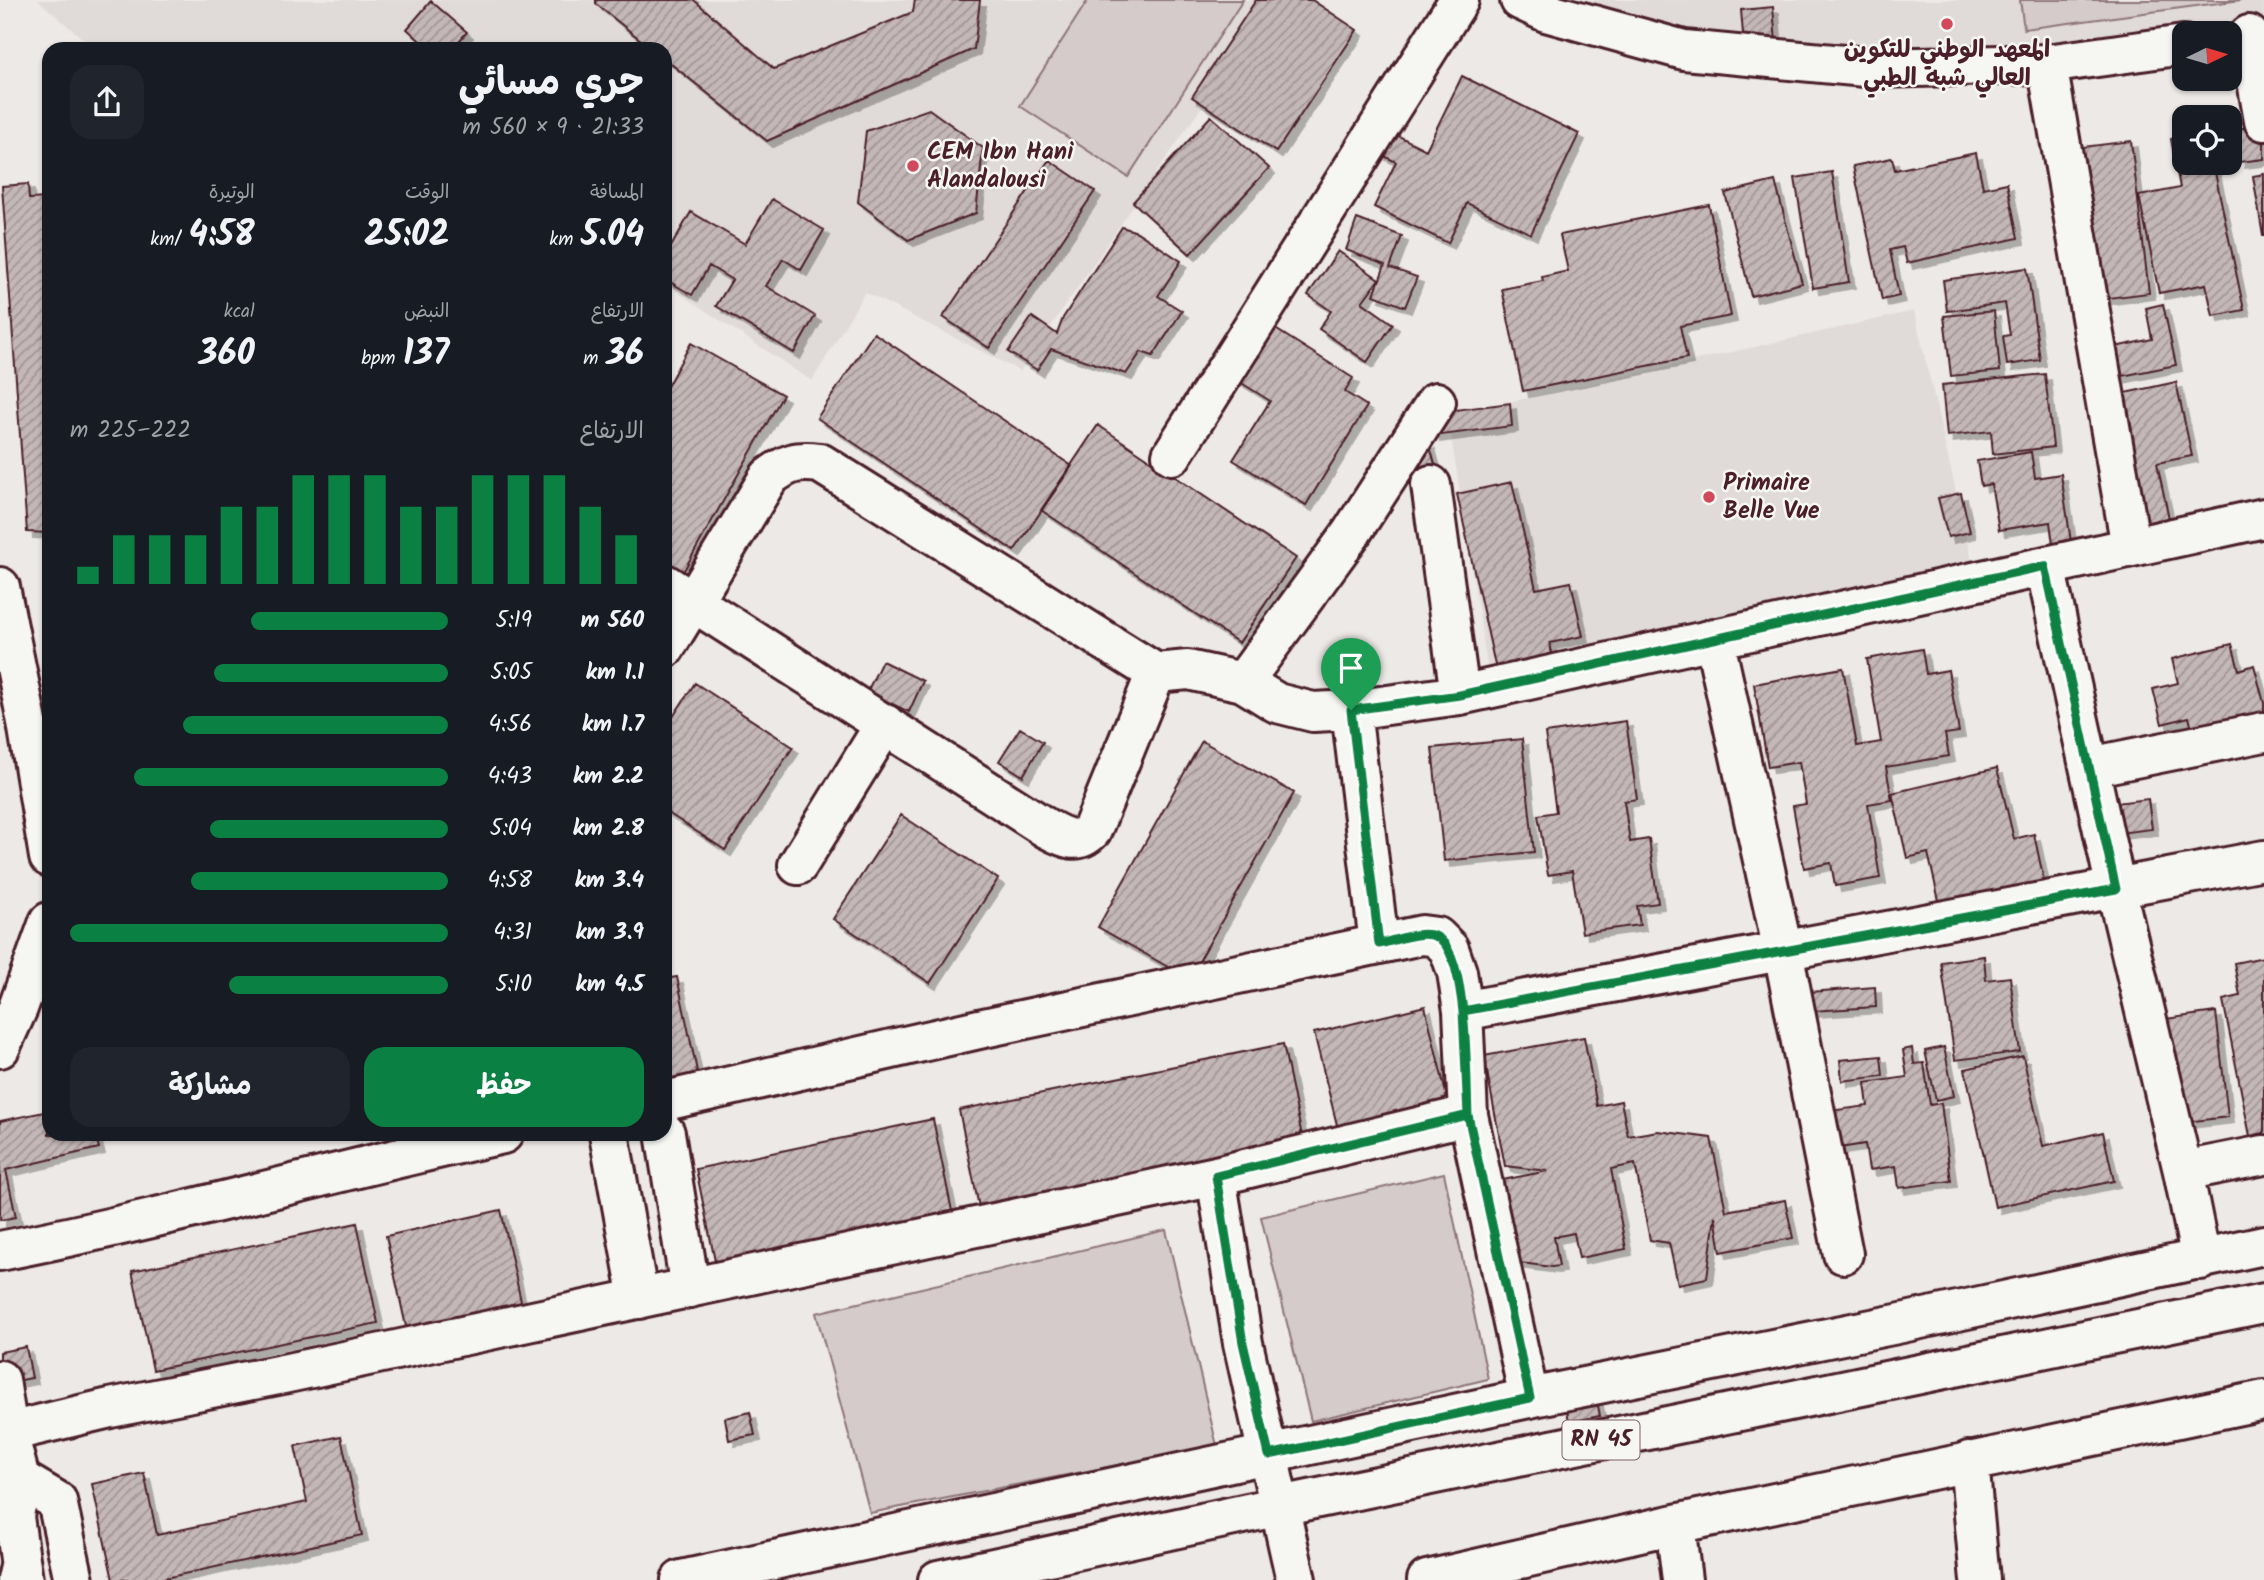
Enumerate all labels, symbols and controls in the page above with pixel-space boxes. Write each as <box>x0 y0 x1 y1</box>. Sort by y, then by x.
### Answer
marker: المعهد الوطني للتكوين العالي شبه الطبي <box>1939 16 1955 32</box>
north arrow <box>2172 21 2242 91</box>
map controls <box>2172 21 2242 175</box>
place label: المعهد الوطني للتكوين العالي شبه الطبي <box>1844 31 2050 98</box>
text: جري مسائي <box>459 54 644 114</box>
button: share <box>70 65 144 139</box>
button: locate <box>2172 105 2242 175</box>
text: 21:33 · 9 × 560 m <box>462 110 644 146</box>
place label: CEM Ibn Hani Alandalousi <box>927 133 1074 200</box>
marker: CEM Ibn Hani Alandalousi <box>905 158 921 174</box>
text: الوتيرة <box>209 178 255 208</box>
text: الوقت <box>405 178 449 208</box>
text: المسافة <box>590 178 644 208</box>
text: 4:58 <box>189 208 255 264</box>
text: 25:02 <box>364 208 449 264</box>
text: 5.04 <box>581 208 644 264</box>
text: /km <box>150 225 189 255</box>
text: km <box>549 225 581 255</box>
text: kcal <box>224 297 255 327</box>
text: النبض <box>404 297 449 327</box>
text: الارتفاع <box>591 297 644 327</box>
text: 360 <box>199 327 255 383</box>
text: 137 <box>403 327 449 383</box>
text: 36 <box>606 327 644 383</box>
text: bpm <box>361 344 403 374</box>
text: m <box>583 344 606 374</box>
text: 222–225 m <box>70 413 191 449</box>
text: الارتفاع <box>580 414 644 450</box>
place label: Primaire Belle Vue <box>1723 464 1820 531</box>
marker: Primaire Belle Vue <box>1701 489 1717 505</box>
text: 5:19 <box>496 603 532 639</box>
text: 560 m <box>580 603 644 639</box>
pin <box>1321 638 1381 710</box>
icon: arrive <box>1332 649 1370 687</box>
text: 5:05 <box>490 655 532 691</box>
text: 1.1 km <box>586 655 644 691</box>
text: 4:56 <box>489 707 532 743</box>
text: 1.7 km <box>582 707 644 743</box>
text: 4:43 <box>488 759 532 795</box>
text: 2.2 km <box>573 759 644 795</box>
text: 5:04 <box>490 811 532 847</box>
text: 2.8 km <box>573 811 644 847</box>
text: 4:58 <box>487 863 532 899</box>
text: 3.4 km <box>574 863 644 899</box>
text: 4:31 <box>493 915 532 951</box>
text: 3.9 km <box>575 915 644 951</box>
text: 5:10 <box>495 967 532 1003</box>
text: 4.5 km <box>575 967 644 1003</box>
button: مشاركة <box>70 1047 350 1127</box>
button: حفظ <box>364 1047 644 1127</box>
road number: RN 45 <box>1562 1420 1640 1460</box>

